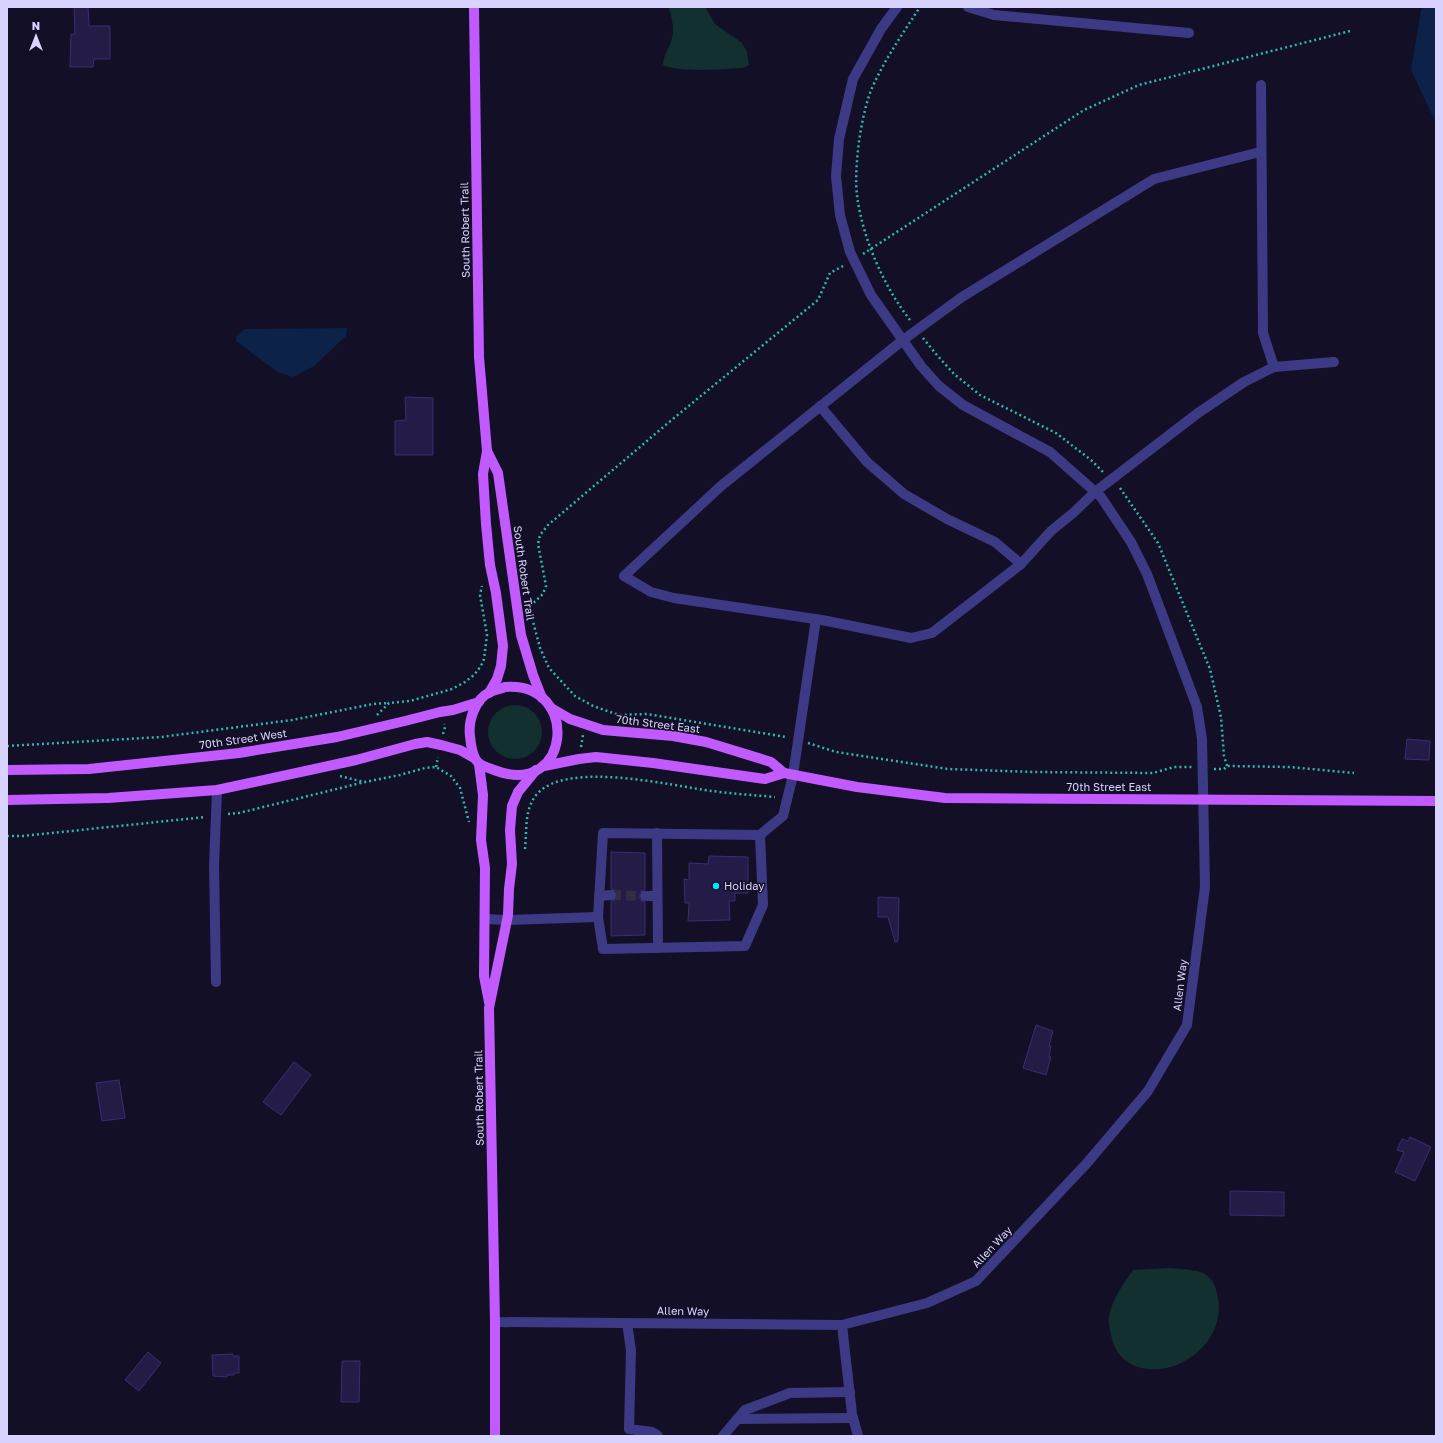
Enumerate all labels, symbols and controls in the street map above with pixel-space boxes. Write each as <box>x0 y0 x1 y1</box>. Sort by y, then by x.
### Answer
north arrow <box>16 16 56 56</box>
text: N <box>32 19 40 32</box>
street label: South Robert Trail <box>457 182 472 278</box>
street label: South Robert Trail <box>511 525 538 622</box>
street label: 70th Street East <box>615 712 701 735</box>
street label: 70th Street West <box>198 726 288 751</box>
street label: 70th Street East <box>1067 780 1151 793</box>
place label: Holiday <box>724 879 764 892</box>
marker: Holiday <box>711 881 721 891</box>
street label: Allen Way <box>1170 958 1189 1012</box>
street label: South Robert Trail <box>471 1050 486 1146</box>
street label: Allen Way <box>969 1223 1014 1270</box>
street label: Allen Way <box>657 1304 709 1317</box>

